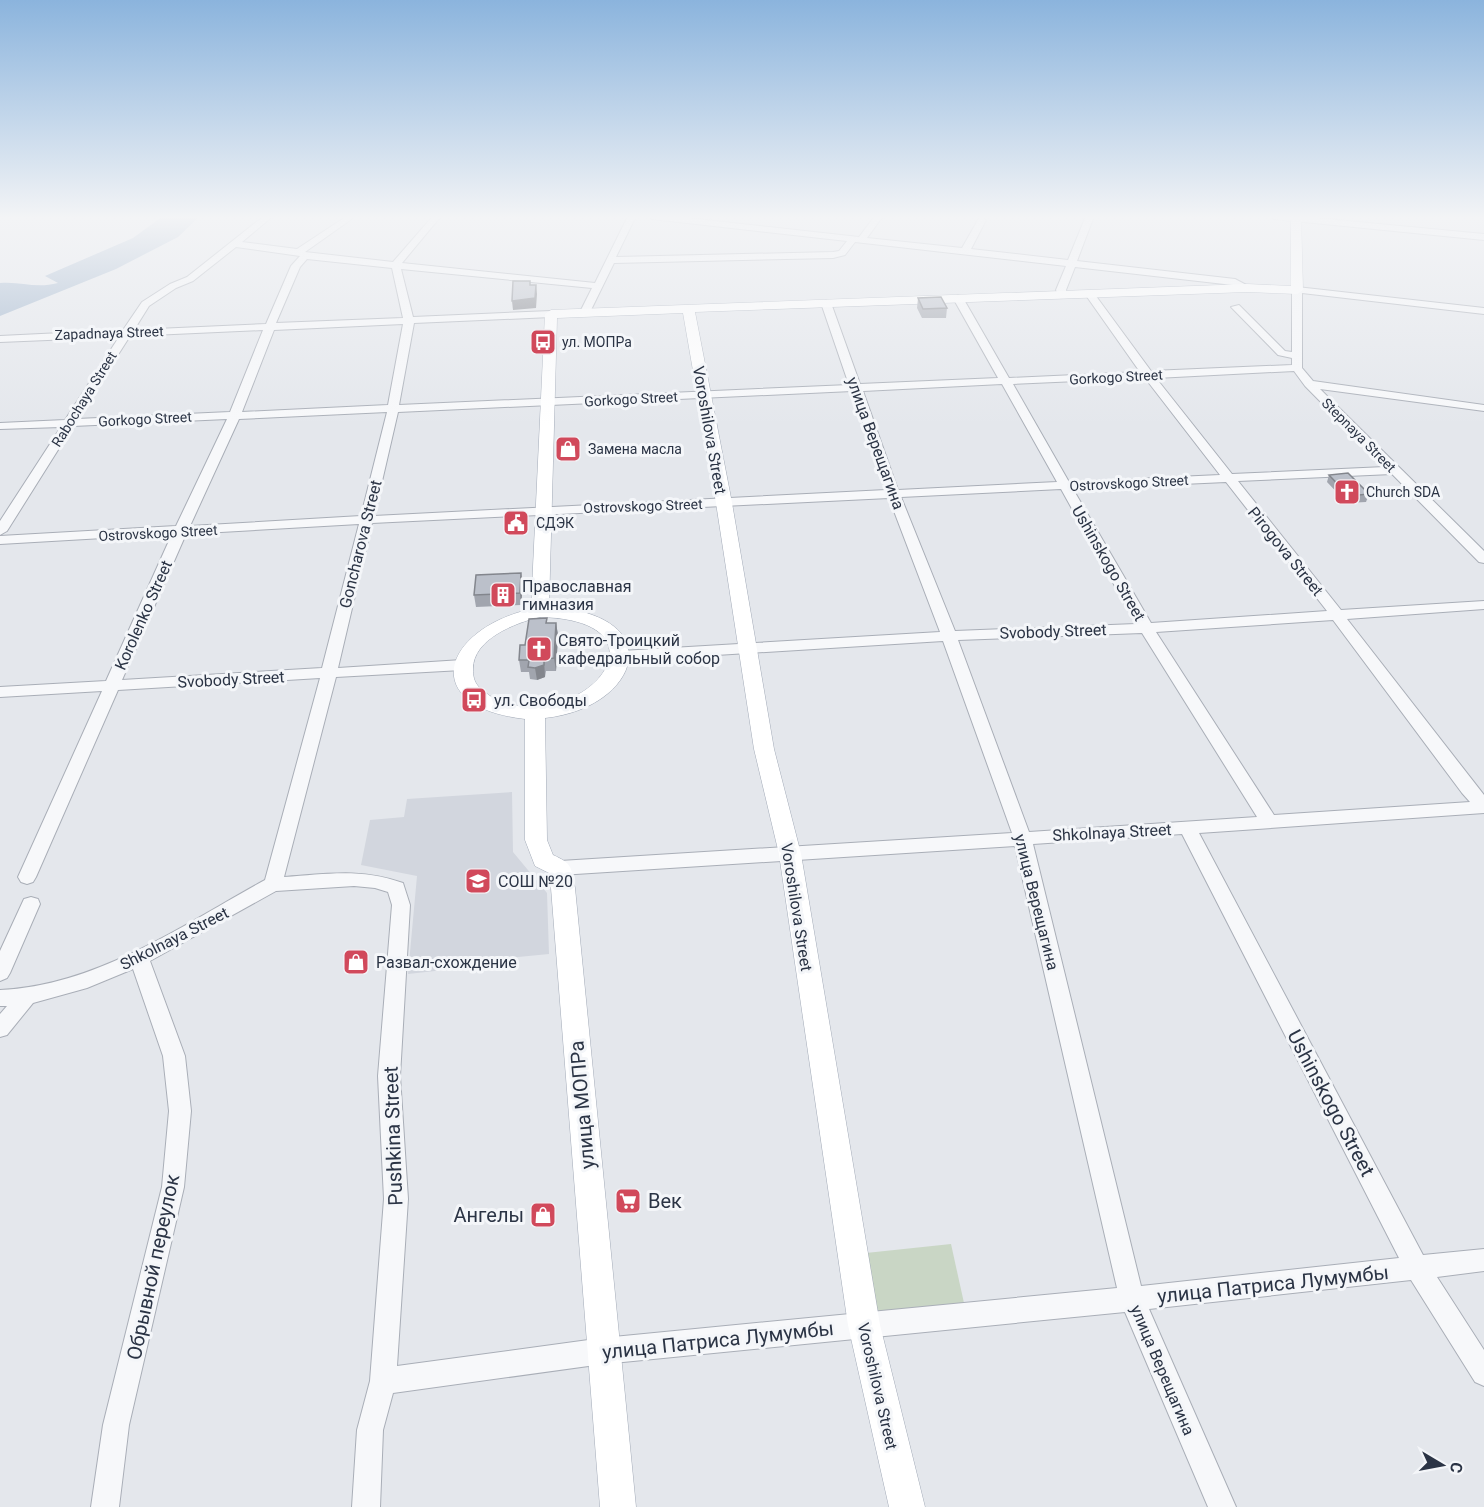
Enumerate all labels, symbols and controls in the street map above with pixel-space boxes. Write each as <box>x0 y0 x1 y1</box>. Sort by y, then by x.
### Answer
street label: Zapadnaya Street <box>54 323 164 343</box>
bus stop icon: ул. МОПРа <box>528 327 558 357</box>
place label: ул. МОПРа <box>562 334 632 350</box>
street label: Rabochaya Street <box>48 348 120 450</box>
street label: Voroshilova Street <box>689 365 730 496</box>
street label: Gorkogo Street <box>1069 367 1164 387</box>
street label: улица Верещагина <box>843 374 908 512</box>
street label: Gorkogo Street <box>584 389 679 409</box>
street label: Stepnaya Street <box>1319 395 1400 476</box>
street label: Gorkogo Street <box>98 409 193 429</box>
shop icon: Замена масла <box>553 434 583 464</box>
place label: Замена масла <box>588 441 682 457</box>
street label: Ostrovskogo Street <box>1069 472 1189 494</box>
church icon: Church SDA <box>1332 477 1362 507</box>
street label: Goncharova Street <box>335 478 386 610</box>
place label: Church SDA <box>1366 484 1440 500</box>
street label: Ostrovskogo Street <box>583 496 703 516</box>
street label: Ushinskogo Street <box>1068 502 1149 624</box>
street label: Pirogova Street <box>1244 503 1327 600</box>
public building icon: СДЭК <box>501 508 531 538</box>
place label: СДЭК <box>536 515 574 531</box>
street label: Ostrovskogo Street <box>98 522 218 544</box>
street label: Korolenko Street <box>111 557 176 673</box>
place label: Православная гимназия <box>522 577 632 614</box>
building icon: Православная гимназия <box>488 580 518 610</box>
street label: Svobody Street <box>999 620 1107 643</box>
place label: Свято-Троицкий кафедральный собор <box>558 631 720 668</box>
church icon: Свято-Троицкий кафедральный собор <box>524 634 554 664</box>
street label: Svobody Street <box>177 667 285 692</box>
bus stop icon: ул. Свободы <box>459 685 489 715</box>
place label: ул. Свободы <box>494 691 587 710</box>
street label: Shkolnaya Street <box>1052 820 1172 845</box>
street label: улица Верещагина <box>1010 832 1063 972</box>
street label: Voroshilova Street <box>777 842 816 973</box>
school or university icon: СОШ №20 <box>463 866 493 896</box>
place label: СОШ №20 <box>498 872 573 891</box>
street label: Shkolnaya Street <box>117 903 232 974</box>
shop icon: Развал-схождение <box>341 947 371 977</box>
place label: Развал-схождение <box>376 953 517 972</box>
street label: Ushinskogo Street <box>1282 1026 1380 1180</box>
street label: улица МОПРа <box>564 1040 600 1170</box>
street label: Pushkina Street <box>379 1066 407 1206</box>
street label: Обрывной переулок <box>122 1172 184 1362</box>
supermarket icon: Век <box>613 1186 643 1216</box>
place label: Век <box>648 1189 682 1213</box>
shop icon: Ангелы <box>528 1200 558 1230</box>
place label: Ангелы <box>454 1203 524 1227</box>
street label: улица Патриса Лумумбы <box>1156 1260 1390 1308</box>
street label: улица Верещагина <box>1127 1302 1199 1438</box>
street label: улица Патриса Лумумбы <box>601 1316 835 1364</box>
street label: Voroshilova Street <box>854 1321 901 1451</box>
north arrow <box>1412 1435 1472 1495</box>
text: С <box>1446 1461 1467 1474</box>

